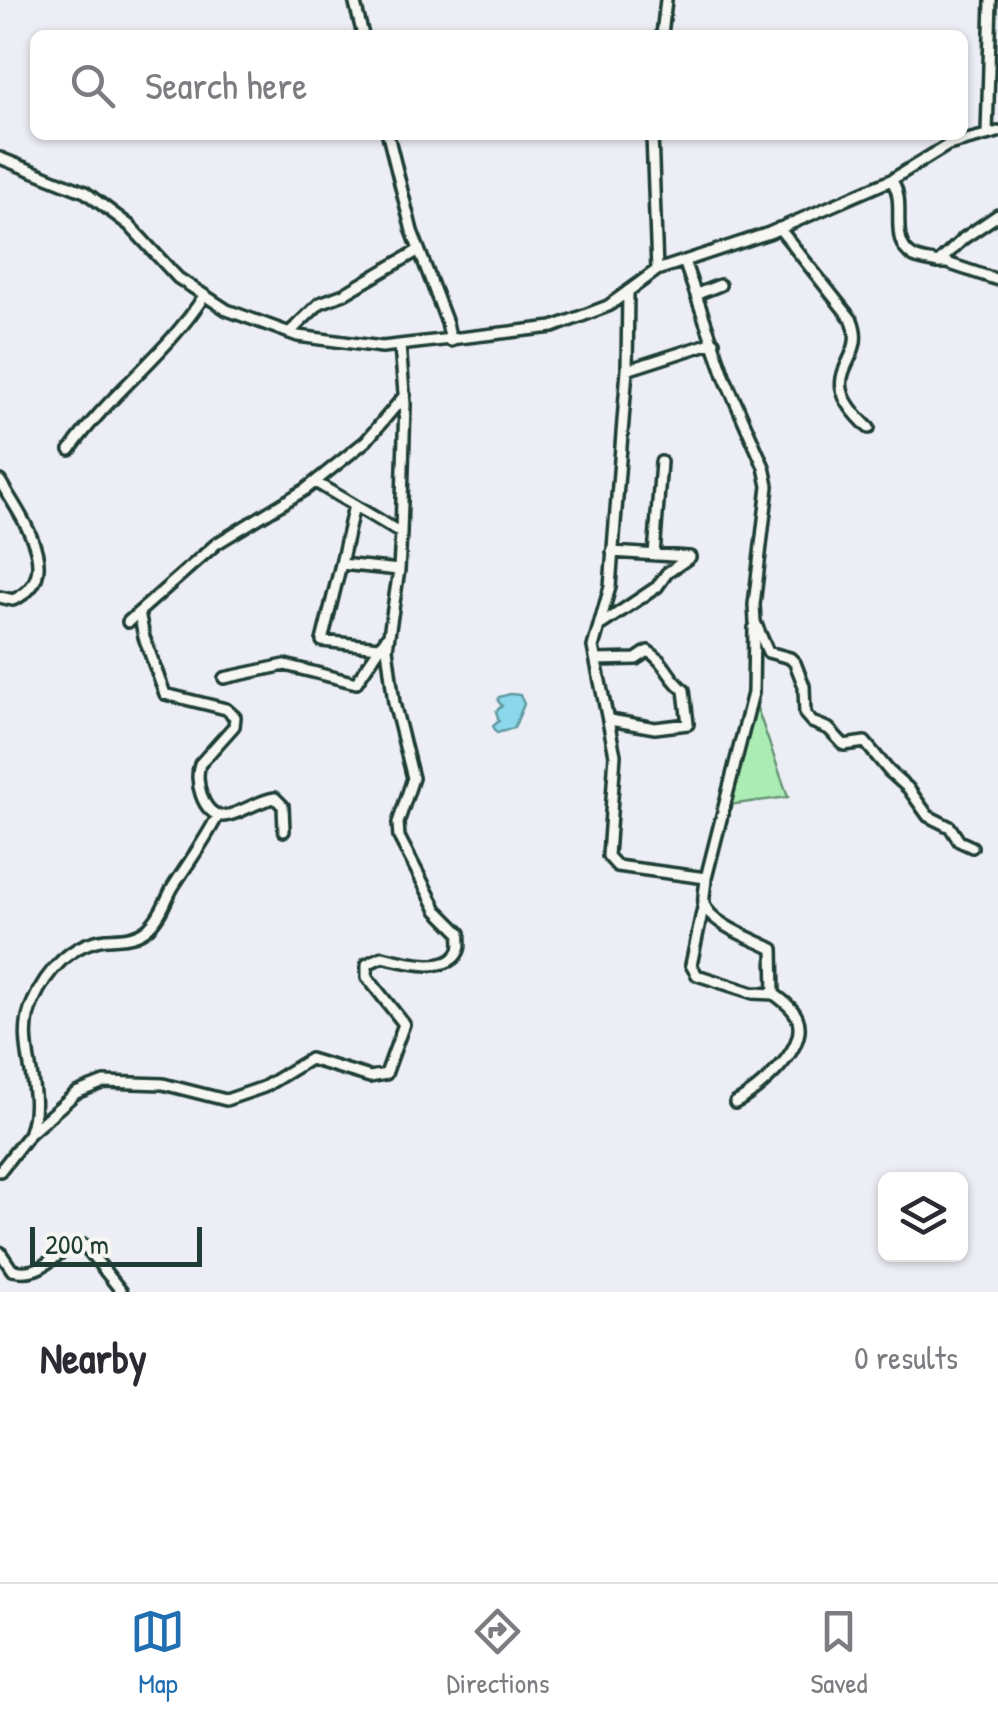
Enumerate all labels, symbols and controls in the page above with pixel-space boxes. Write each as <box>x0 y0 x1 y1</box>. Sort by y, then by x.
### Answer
search box <box>30 30 968 140</box>
icon: search <box>65 58 120 113</box>
text: Search here <box>145 59 307 111</box>
map controls <box>878 1172 968 1262</box>
button: layers <box>878 1172 968 1262</box>
scale bar <box>30 1222 202 1266</box>
text: 200 m <box>45 1225 109 1263</box>
text: Nearby <box>40 1329 147 1386</box>
text: 0 results <box>854 1336 958 1379</box>
tab: Map <box>130 1604 185 1702</box>
tab: Directions <box>446 1604 549 1702</box>
tab: Saved <box>810 1604 868 1702</box>

